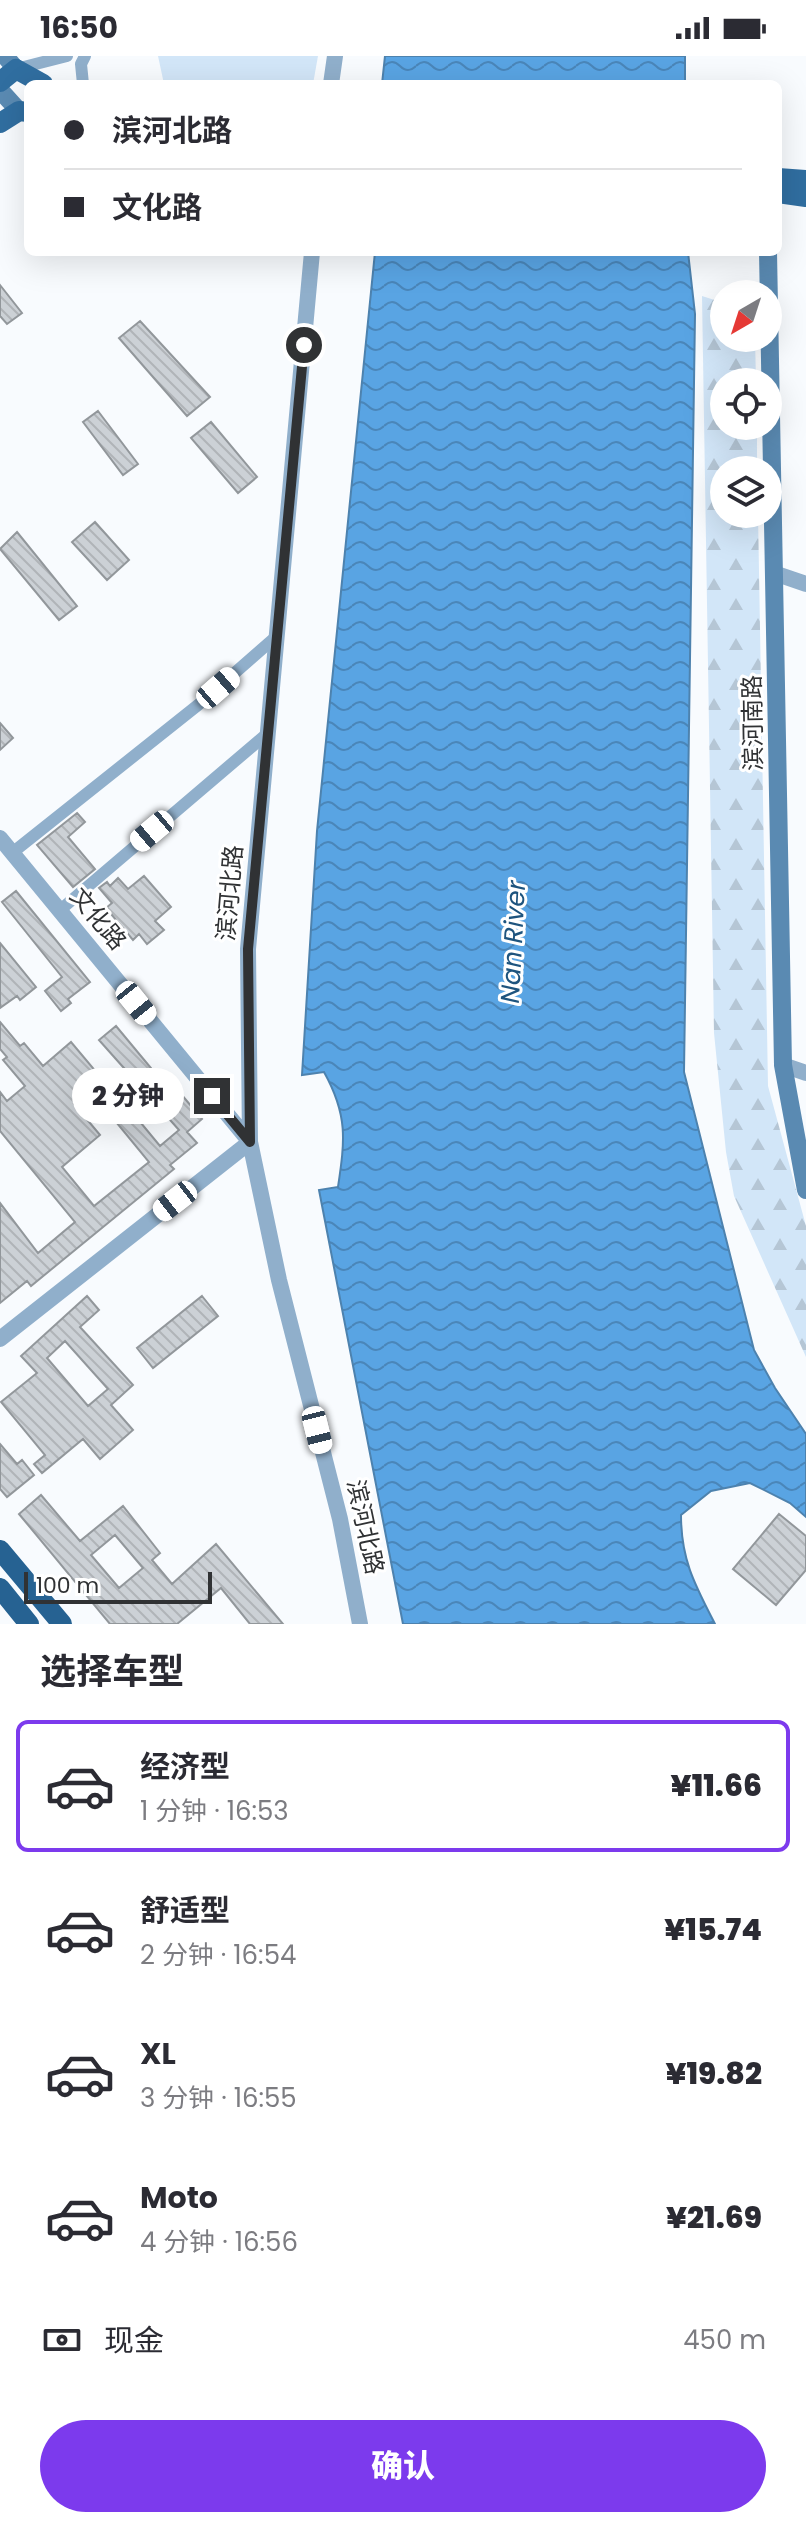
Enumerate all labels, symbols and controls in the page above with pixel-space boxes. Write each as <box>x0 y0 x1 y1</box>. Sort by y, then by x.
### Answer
text: 16:50 <box>40 6 118 49</box>
text: 滨河北路 <box>112 109 232 152</box>
text: 文化路 <box>112 186 202 229</box>
north arrow <box>710 280 782 352</box>
map controls <box>710 280 782 528</box>
route start <box>286 327 322 363</box>
button: locate <box>710 368 782 440</box>
button: layers <box>710 456 782 528</box>
car <box>192 663 244 713</box>
street label: 滨河南路 <box>735 675 770 771</box>
car <box>126 806 178 856</box>
street label: 滨河北路 <box>209 844 250 942</box>
water label: Nan River <box>492 878 534 1004</box>
street label: 文化路 <box>63 880 134 957</box>
car <box>112 977 160 1029</box>
callout: 2 分钟 <box>72 1068 184 1124</box>
text: 2 分钟 <box>92 1078 164 1114</box>
route end <box>194 1078 230 1114</box>
car <box>149 1177 201 1225</box>
car <box>300 1404 334 1456</box>
street label: 滨河北路 <box>339 1477 392 1577</box>
scale bar <box>24 1568 212 1604</box>
text: 100 m <box>36 1570 99 1601</box>
text: 选择车型 <box>40 1646 184 1697</box>
text: 经济型 <box>140 1745 230 1788</box>
icon: car <box>44 1750 116 1822</box>
text: ¥11.66 <box>671 1764 762 1807</box>
text: 1 分钟 · 16:53 <box>140 1793 289 1829</box>
text: 舒适型 <box>140 1889 230 1932</box>
icon: car <box>44 1894 116 1966</box>
text: ¥15.74 <box>664 1908 762 1951</box>
text: 2 分钟 · 16:54 <box>140 1937 296 1973</box>
text: XL <box>140 2032 176 2075</box>
icon: car <box>44 2038 116 2110</box>
text: ¥19.82 <box>665 2052 762 2095</box>
text: 3 分钟 · 16:55 <box>140 2080 297 2116</box>
text: Moto <box>140 2176 218 2219</box>
icon: car <box>44 2182 116 2254</box>
text: ¥21.69 <box>666 2196 762 2239</box>
text: 4 分钟 · 16:56 <box>140 2224 298 2260</box>
icon: cash <box>40 2318 84 2362</box>
text: 现金 <box>104 2319 164 2362</box>
text: 450 m <box>683 2322 766 2358</box>
button: 确认 <box>40 2420 766 2512</box>

